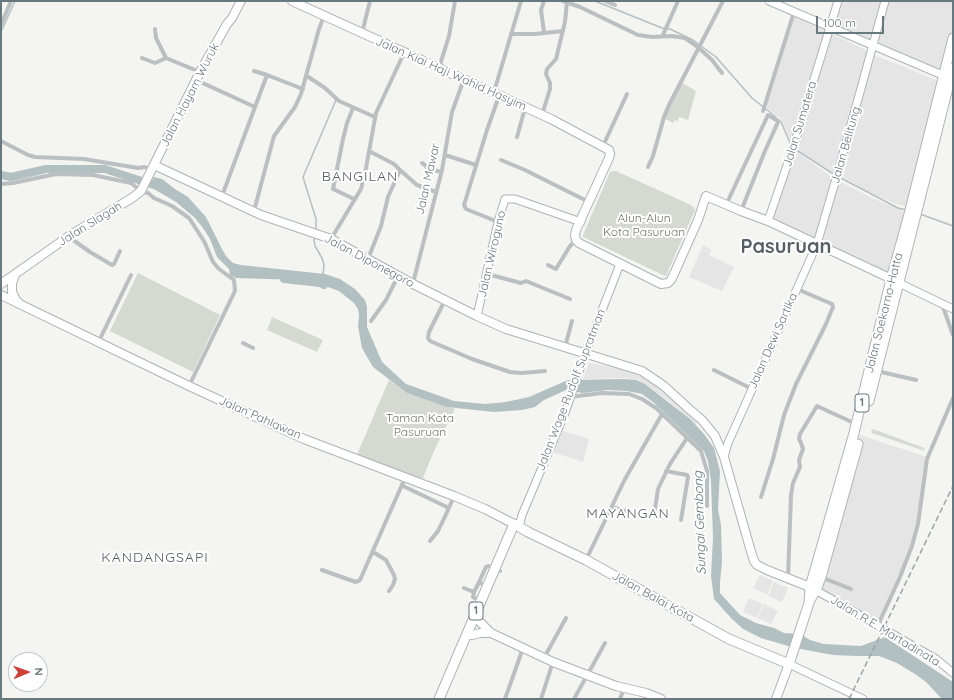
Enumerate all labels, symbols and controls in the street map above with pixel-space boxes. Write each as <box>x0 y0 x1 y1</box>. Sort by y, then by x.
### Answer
scale bar <box>818 8 886 34</box>
text: 100 m <box>823 15 856 30</box>
street label: Jalan Kiai Haji Wahid Hasyim <box>373 34 529 114</box>
street label: Jalan Hayam Wuruk <box>158 41 222 149</box>
street label: Jalan Sumatera <box>780 79 820 169</box>
street label: Jalan Belitung <box>828 105 864 185</box>
street label: Jalan Mawar <box>413 142 443 216</box>
district label: BANGILAN <box>322 169 398 185</box>
street label: Jalan Slagah <box>55 199 125 249</box>
street label: Jalan Wiroguno <box>475 209 509 299</box>
park label: Alun-Alun Kota Pasuruan <box>603 211 685 239</box>
street label: Jalan Diponegoro <box>322 231 416 291</box>
district label: Pasuruan <box>741 235 831 259</box>
street label: Jalan Soekarno-Hatta <box>862 251 906 375</box>
street label: Jalan Dewi Sartika <box>745 291 801 391</box>
street label: Jalan Wage Rudolf Supratman <box>533 307 609 473</box>
street label: Jalan Pahlawan <box>217 393 303 443</box>
road number: 1 <box>855 394 869 412</box>
park label: Taman Kota Pasuruan <box>386 411 454 439</box>
water label: Sungai Gembong <box>690 471 710 575</box>
district label: MAYANGAN <box>586 506 670 522</box>
district label: KANDANGSAPI <box>101 550 209 566</box>
street label: Jalan Balai Kota <box>609 568 697 626</box>
street label: Jalan R.E. Martadinata <box>828 593 942 669</box>
road number: 1 <box>469 602 483 620</box>
north arrow <box>8 652 48 692</box>
text: N <box>32 667 46 676</box>

